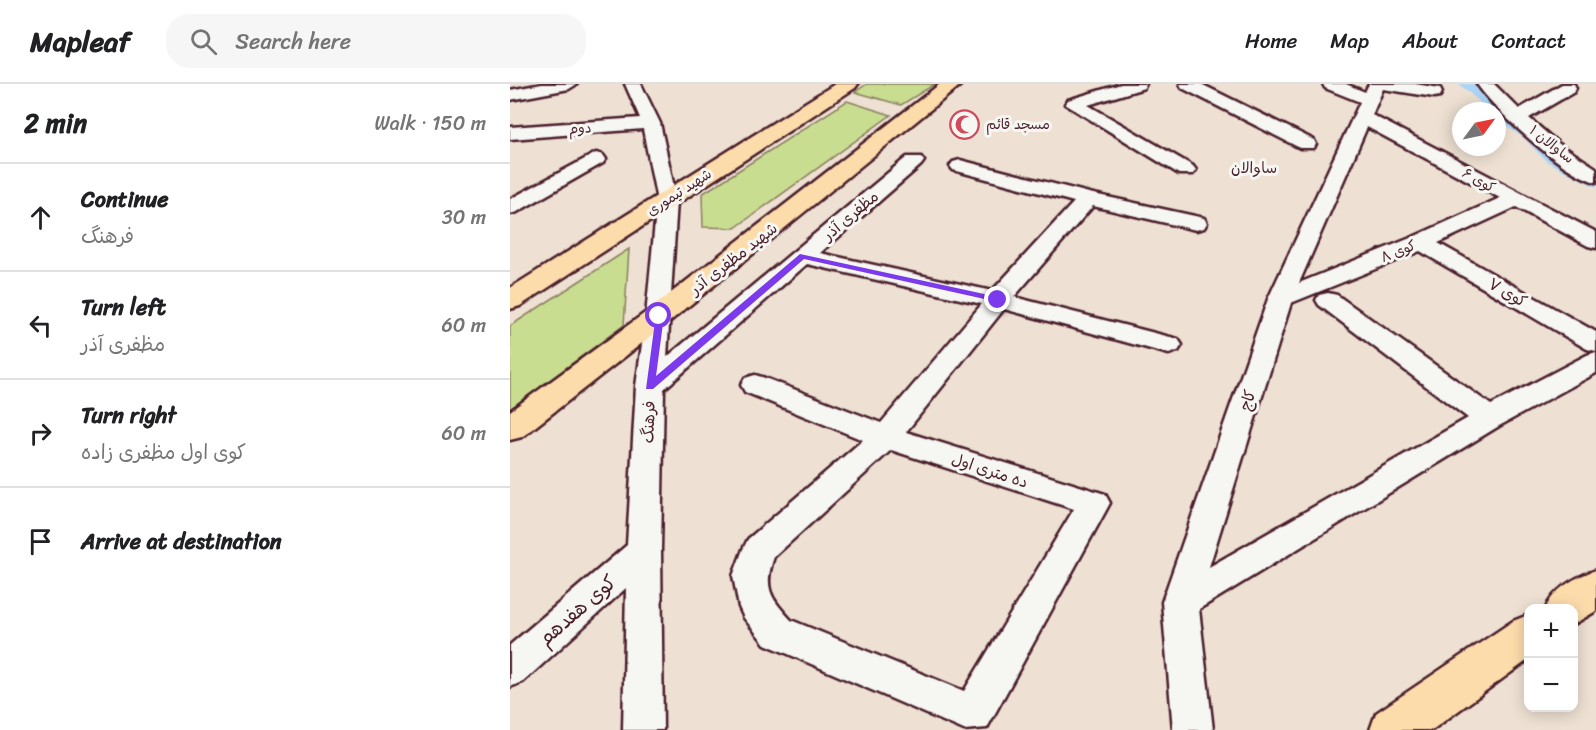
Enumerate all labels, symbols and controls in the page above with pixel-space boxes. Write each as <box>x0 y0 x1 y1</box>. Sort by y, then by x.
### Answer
search box <box>166 14 586 68</box>
text: Mapleaf <box>30 17 130 66</box>
text: Search here <box>235 22 351 61</box>
text: Home <box>1245 22 1297 60</box>
text: Map <box>1330 22 1369 60</box>
text: About <box>1402 22 1459 60</box>
text: Contact <box>1492 22 1566 60</box>
icon: search <box>187 25 220 58</box>
text: 2 min <box>24 100 87 146</box>
north arrow <box>1452 102 1506 156</box>
text: Walk · 150 m <box>374 106 486 141</box>
mosque icon: مسجد قائم <box>949 108 981 140</box>
place label: مسجد قائم <box>986 112 1050 137</box>
street label: دوم <box>568 115 592 142</box>
street label: ساوالان ۱ <box>1524 119 1580 170</box>
district label: ساوالان <box>1231 155 1277 181</box>
street label: کوی ۶ <box>1457 161 1500 200</box>
street label: شهید تیموری <box>642 162 717 223</box>
text: Continue <box>81 180 169 219</box>
street label: مظفری آذر <box>814 183 885 249</box>
text: 30 m <box>442 200 486 235</box>
icon: ahead <box>24 201 57 234</box>
street label: شهید مظفری آذر <box>681 214 784 304</box>
text: فرهنگ <box>81 219 134 254</box>
street label: کوی ۸ <box>1377 233 1420 270</box>
street label: کوی ۷ <box>1482 269 1533 315</box>
route end <box>984 286 1010 312</box>
text: Turn left <box>81 288 166 327</box>
route start <box>645 302 671 328</box>
text: 60 m <box>441 308 486 343</box>
icon: left <box>24 309 57 342</box>
text: مظفری آذر <box>81 327 165 362</box>
street label: کاج <box>1230 386 1265 415</box>
text: Turn right <box>81 396 176 435</box>
street label: فرهنگ <box>633 400 664 444</box>
text: 60 m <box>441 416 486 451</box>
icon: right <box>24 417 57 450</box>
text: کوی اول مظفری زاده <box>81 435 246 470</box>
street label: ده متری اول <box>948 444 1032 496</box>
text: Arrive at destination <box>81 522 282 561</box>
icon: arrive <box>24 525 57 558</box>
street label: کوی هفدهم <box>530 566 625 655</box>
map controls <box>1524 604 1578 712</box>
button: + <box>1524 604 1578 658</box>
button: − <box>1524 658 1578 712</box>

